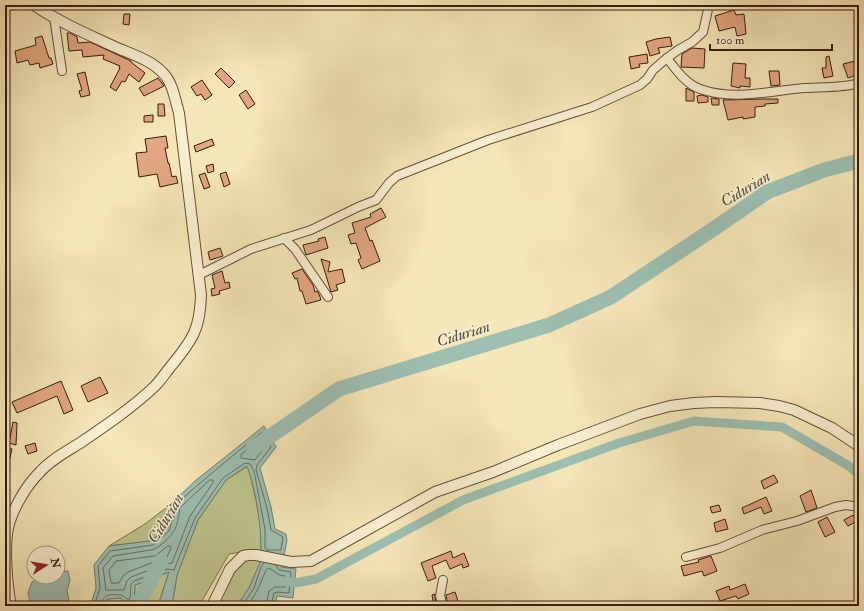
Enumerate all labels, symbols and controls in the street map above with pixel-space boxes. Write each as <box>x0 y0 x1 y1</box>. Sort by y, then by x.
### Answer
scale bar <box>710 26 832 52</box>
text: 100 m <box>716 33 745 48</box>
water label: Cidurian <box>717 166 774 212</box>
water label: Cidurian <box>434 316 492 352</box>
water label: Cidurian <box>143 490 189 547</box>
north arrow <box>26 545 66 585</box>
text: N <box>48 556 63 570</box>

